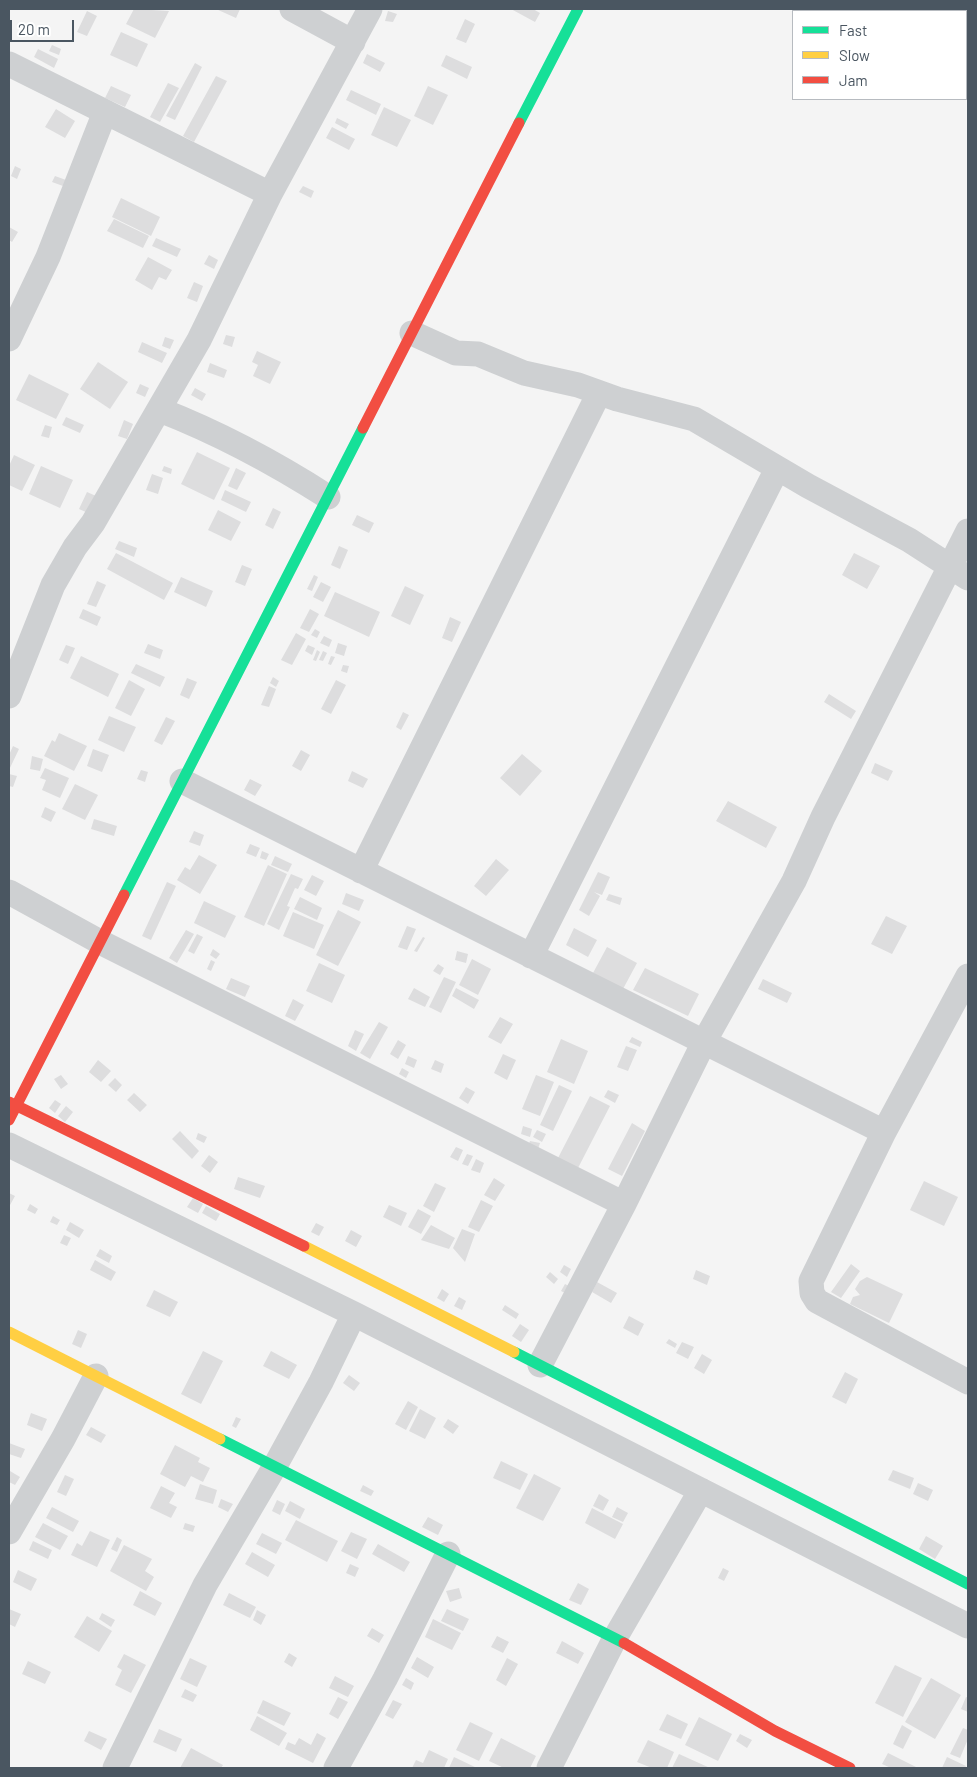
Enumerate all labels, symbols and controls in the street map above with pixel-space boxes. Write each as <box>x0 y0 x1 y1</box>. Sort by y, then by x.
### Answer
scale bar <box>12 10 76 42</box>
legend <box>792 10 967 100</box>
text: 20 m <box>18 20 50 38</box>
text: Fast <box>839 21 867 39</box>
text: Slow <box>839 46 870 64</box>
text: Jam <box>839 71 868 89</box>

